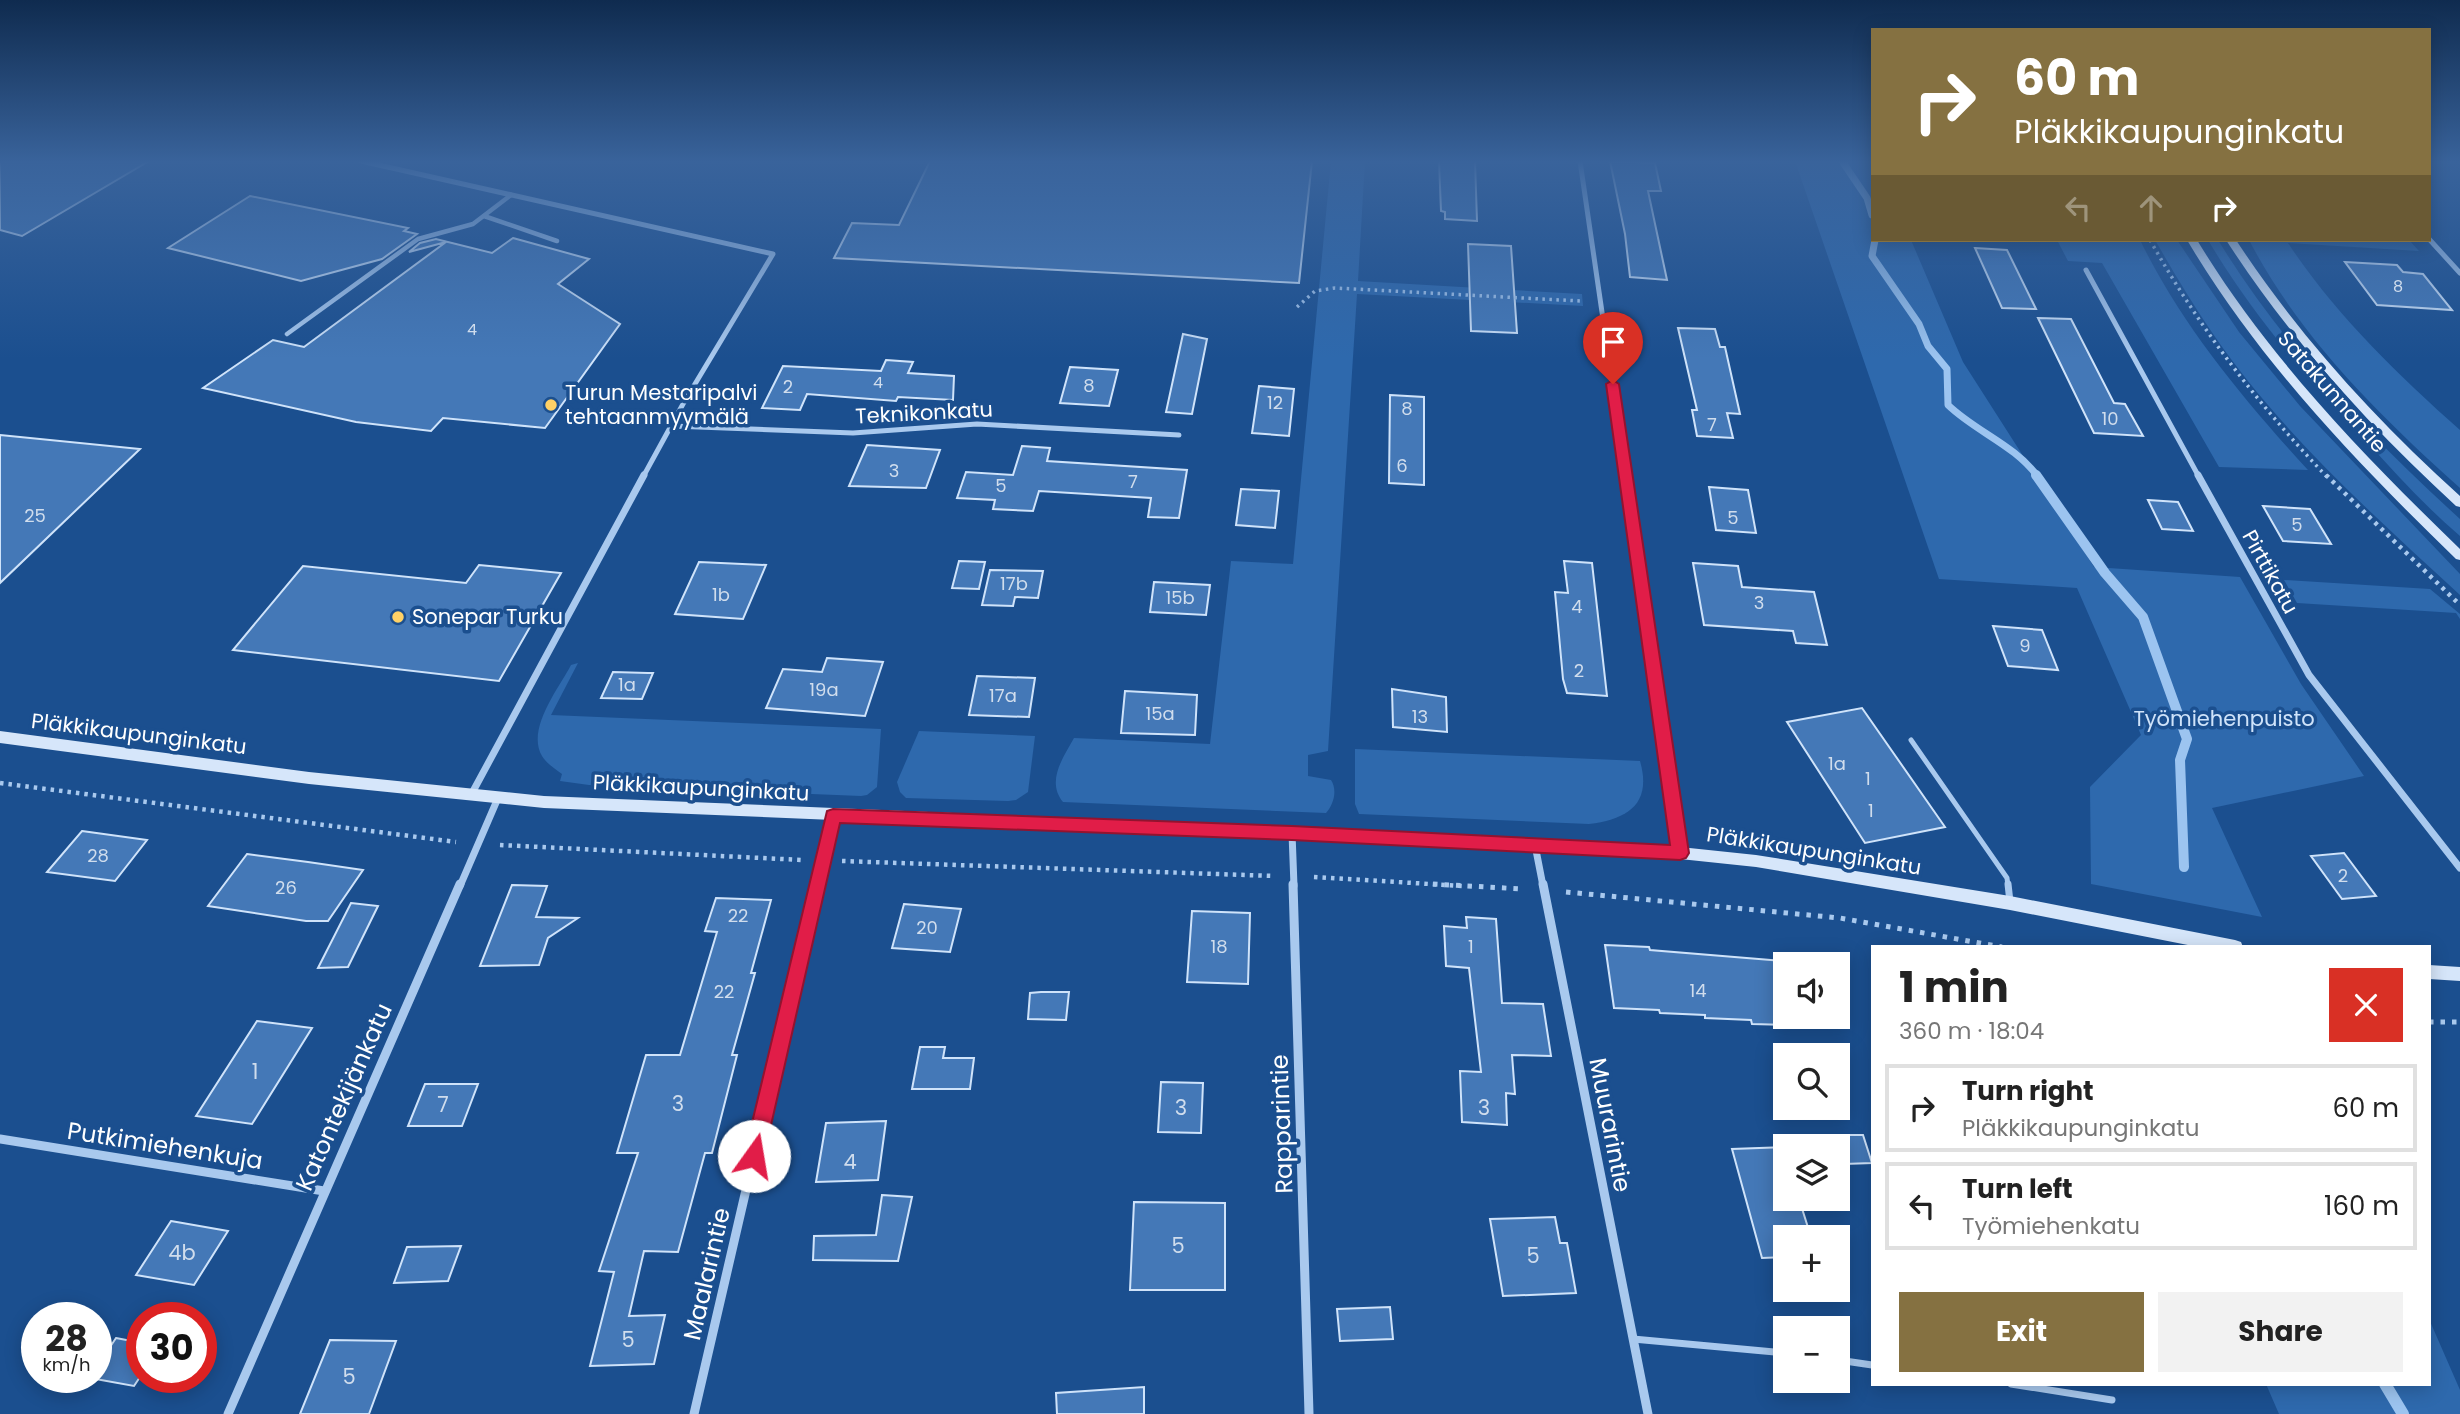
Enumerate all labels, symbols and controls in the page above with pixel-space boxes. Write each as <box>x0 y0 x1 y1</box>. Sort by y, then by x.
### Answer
text: 60 m <box>2014 44 2139 112</box>
icon: right <box>1899 56 1990 147</box>
text: Pläkkikaupunginkatu <box>2014 109 2344 154</box>
icon: left <box>2059 189 2097 227</box>
icon: ahead <box>2132 189 2170 227</box>
icon: right <box>2205 189 2243 227</box>
house number: 8 <box>2393 275 2403 298</box>
pin <box>1583 312 1643 384</box>
house number: 4 <box>467 318 477 341</box>
icon: arrive <box>1594 323 1632 361</box>
street label: Satakunnantie <box>2271 324 2393 459</box>
house number: 4 <box>873 371 883 394</box>
house number: 8 <box>1083 373 1095 398</box>
house number: 2 <box>783 374 793 399</box>
place label: Turun Mestaripalvi tehtaanmyymälä <box>565 378 758 431</box>
house number: 12 <box>1267 390 1283 415</box>
street label: Teknikonkatu <box>855 394 993 431</box>
house number: 8 <box>1401 396 1413 421</box>
marker: Turun Mestaripalvi tehtaanmyymälä <box>543 397 559 413</box>
house number: 10 <box>2101 406 2119 431</box>
house number: 7 <box>1707 412 1717 437</box>
house number: 6 <box>1396 453 1408 478</box>
house number: 3 <box>889 458 899 483</box>
house number: 7 <box>1128 469 1138 494</box>
house number: 5 <box>995 473 1007 498</box>
house number: 25 <box>24 503 46 528</box>
house number: 5 <box>1727 505 1739 530</box>
house number: 5 <box>2291 512 2303 537</box>
street label: Pirttikatu <box>2236 525 2305 619</box>
house number: 17b <box>1000 571 1028 596</box>
house number: 1b <box>712 582 730 607</box>
house number: 15b <box>1165 585 1195 610</box>
house number: 3 <box>1754 590 1764 615</box>
house number: 4 <box>1571 594 1583 619</box>
place label: Sonepar Turku <box>412 602 563 631</box>
marker: Sonepar Turku <box>390 609 406 625</box>
house number: 9 <box>2019 633 2031 658</box>
house number: 2 <box>1574 658 1584 683</box>
house number: 1a <box>618 672 636 697</box>
house number: 19a <box>809 677 839 702</box>
house number: 17a <box>989 683 1017 708</box>
house number: 15a <box>1145 701 1175 726</box>
house number: 13 <box>1412 704 1428 729</box>
park label: Työmiehenpuisto <box>2133 704 2315 733</box>
street label: Pläkkikaupunginkatu <box>30 706 248 761</box>
house number: 1a <box>1828 751 1846 776</box>
house number: 1 <box>1865 766 1871 791</box>
street label: Pläkkikaupunginkatu <box>592 767 810 808</box>
house number: 1 <box>1868 798 1874 823</box>
street label: Pläkkikaupunginkatu <box>1705 819 1923 882</box>
house number: 28 <box>87 843 109 868</box>
house number: 2 <box>2338 863 2348 888</box>
house number: 26 <box>275 875 297 900</box>
house number: 22 <box>728 903 748 928</box>
house number: 20 <box>916 915 938 940</box>
house number: 18 <box>1210 934 1228 959</box>
house number: 1 <box>1468 934 1474 959</box>
map controls <box>1773 952 1850 1393</box>
button: sound <box>1773 952 1850 1029</box>
text: 1 min <box>1899 958 2009 1017</box>
button: close <box>2329 968 2403 1042</box>
house number: 14 <box>1689 978 1707 1003</box>
house number: 22 <box>714 979 734 1004</box>
street label: Katontekijänkatu <box>287 998 400 1196</box>
text: 360 m · 18:04 <box>1899 1015 2044 1047</box>
button: search <box>1773 1043 1850 1120</box>
street label: Rapparintie <box>1263 1054 1300 1194</box>
street label: Muurarintie <box>1581 1055 1640 1195</box>
house number: 1 <box>252 1057 258 1086</box>
text: Turn right <box>1962 1073 2094 1109</box>
house number: 3 <box>672 1089 684 1118</box>
icon: right <box>1903 1089 1941 1127</box>
house number: 7 <box>437 1090 449 1119</box>
text: 60 m <box>2332 1090 2399 1126</box>
house number: 3 <box>1175 1093 1187 1122</box>
house number: 3 <box>1478 1093 1490 1122</box>
text: Pläkkikaupunginkatu <box>1962 1112 2199 1144</box>
street label: Putkimiehenkuja <box>65 1114 265 1177</box>
position arrow <box>717 1119 791 1193</box>
button: layers <box>1773 1134 1850 1211</box>
house number: 4 <box>843 1147 857 1176</box>
text: Turn left <box>1962 1171 2073 1207</box>
icon: left <box>1903 1187 1941 1225</box>
text: 160 m <box>2324 1188 2399 1224</box>
street label: Maalarintie <box>675 1204 738 1343</box>
text: Työmiehenkatu <box>1962 1210 2140 1242</box>
button: + <box>1773 1225 1850 1302</box>
house number: 5 <box>1171 1231 1185 1260</box>
house number: 4b <box>168 1238 196 1267</box>
house number: 5 <box>1526 1241 1540 1270</box>
button: Exit <box>1899 1292 2144 1372</box>
button: Share <box>2158 1292 2403 1372</box>
speed limit sign: 30 <box>126 1302 217 1393</box>
text: 28 <box>45 1314 88 1363</box>
button: − <box>1773 1316 1850 1393</box>
house number: 5 <box>621 1325 635 1354</box>
text: km/h <box>43 1352 90 1377</box>
house number: 5 <box>342 1362 356 1391</box>

